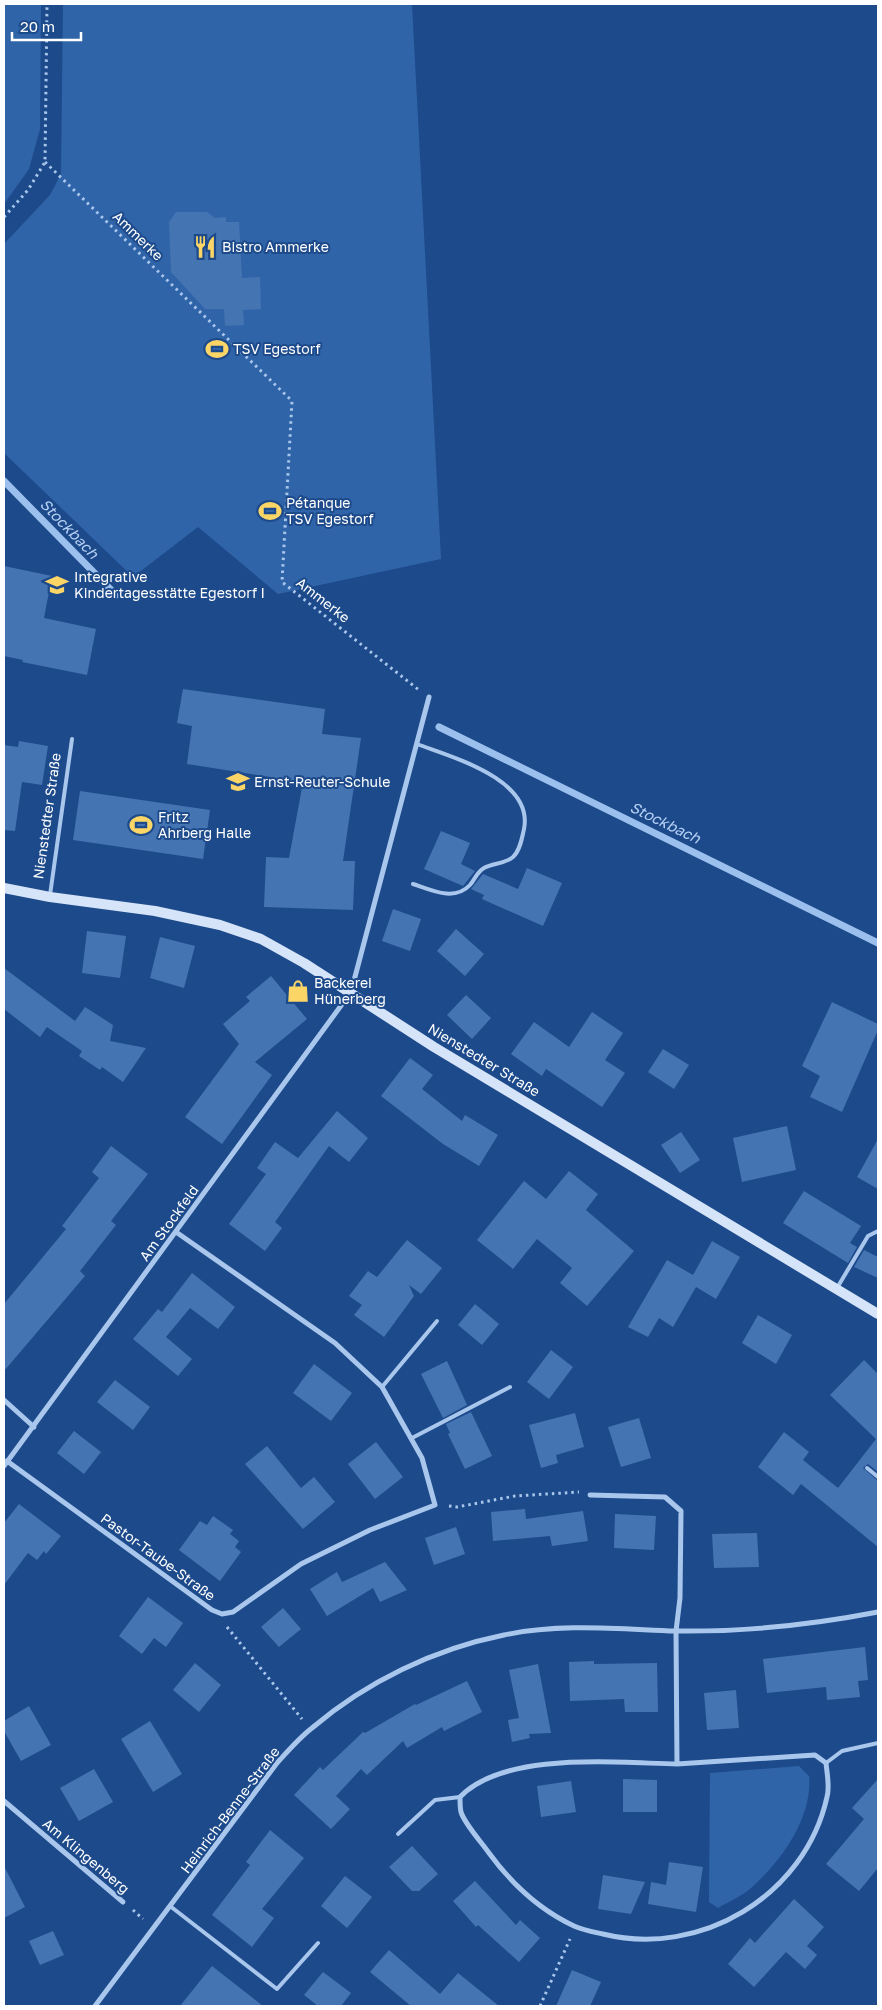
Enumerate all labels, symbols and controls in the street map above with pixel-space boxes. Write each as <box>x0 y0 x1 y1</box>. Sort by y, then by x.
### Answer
scale bar <box>12 10 81 42</box>
text: 20 m <box>20 17 55 35</box>
street label: Ammerke <box>110 207 167 264</box>
restaurant icon: Bistro Ammerke <box>192 234 218 260</box>
place label: Bistro Ammerke <box>222 238 329 255</box>
sports icon: TSV Egestorf <box>204 336 230 362</box>
place label: TSV Egestorf <box>233 340 321 357</box>
place label: Pétanque TSV Egestorf <box>286 494 374 527</box>
water label: Stockbach <box>37 495 103 562</box>
sports icon: Pétanque TSV Egestorf <box>257 498 283 524</box>
place label: Integrative Kindertagesstätte Egestorf I <box>74 568 265 601</box>
school or university icon: Integrative Kindertagesstätte Egestorf I <box>44 572 70 598</box>
street label: Ammerke <box>293 573 354 626</box>
street label: Nienstedter Straße <box>29 752 64 880</box>
school or university icon: Ernst-Reuter-Schule <box>225 769 251 795</box>
place label: Ernst-Reuter-Schule <box>254 773 390 790</box>
water label: Stockbach <box>627 797 704 847</box>
place label: Fritz Ahrberg Halle <box>158 808 251 841</box>
sports icon: Fritz Ahrberg Halle <box>128 812 154 838</box>
place label: Backerei Hünerberg <box>314 974 386 1007</box>
shop icon: Backerei Hünerberg <box>285 978 311 1004</box>
street label: Nienstedter Straße <box>425 1020 543 1100</box>
street label: Am Stockfeld <box>135 1181 202 1264</box>
street label: Pastor-Taube-Straße <box>98 1509 219 1604</box>
street label: Heinrich-Benne-Straße <box>177 1743 283 1876</box>
street label: Am Klingenberg <box>40 1815 133 1897</box>

